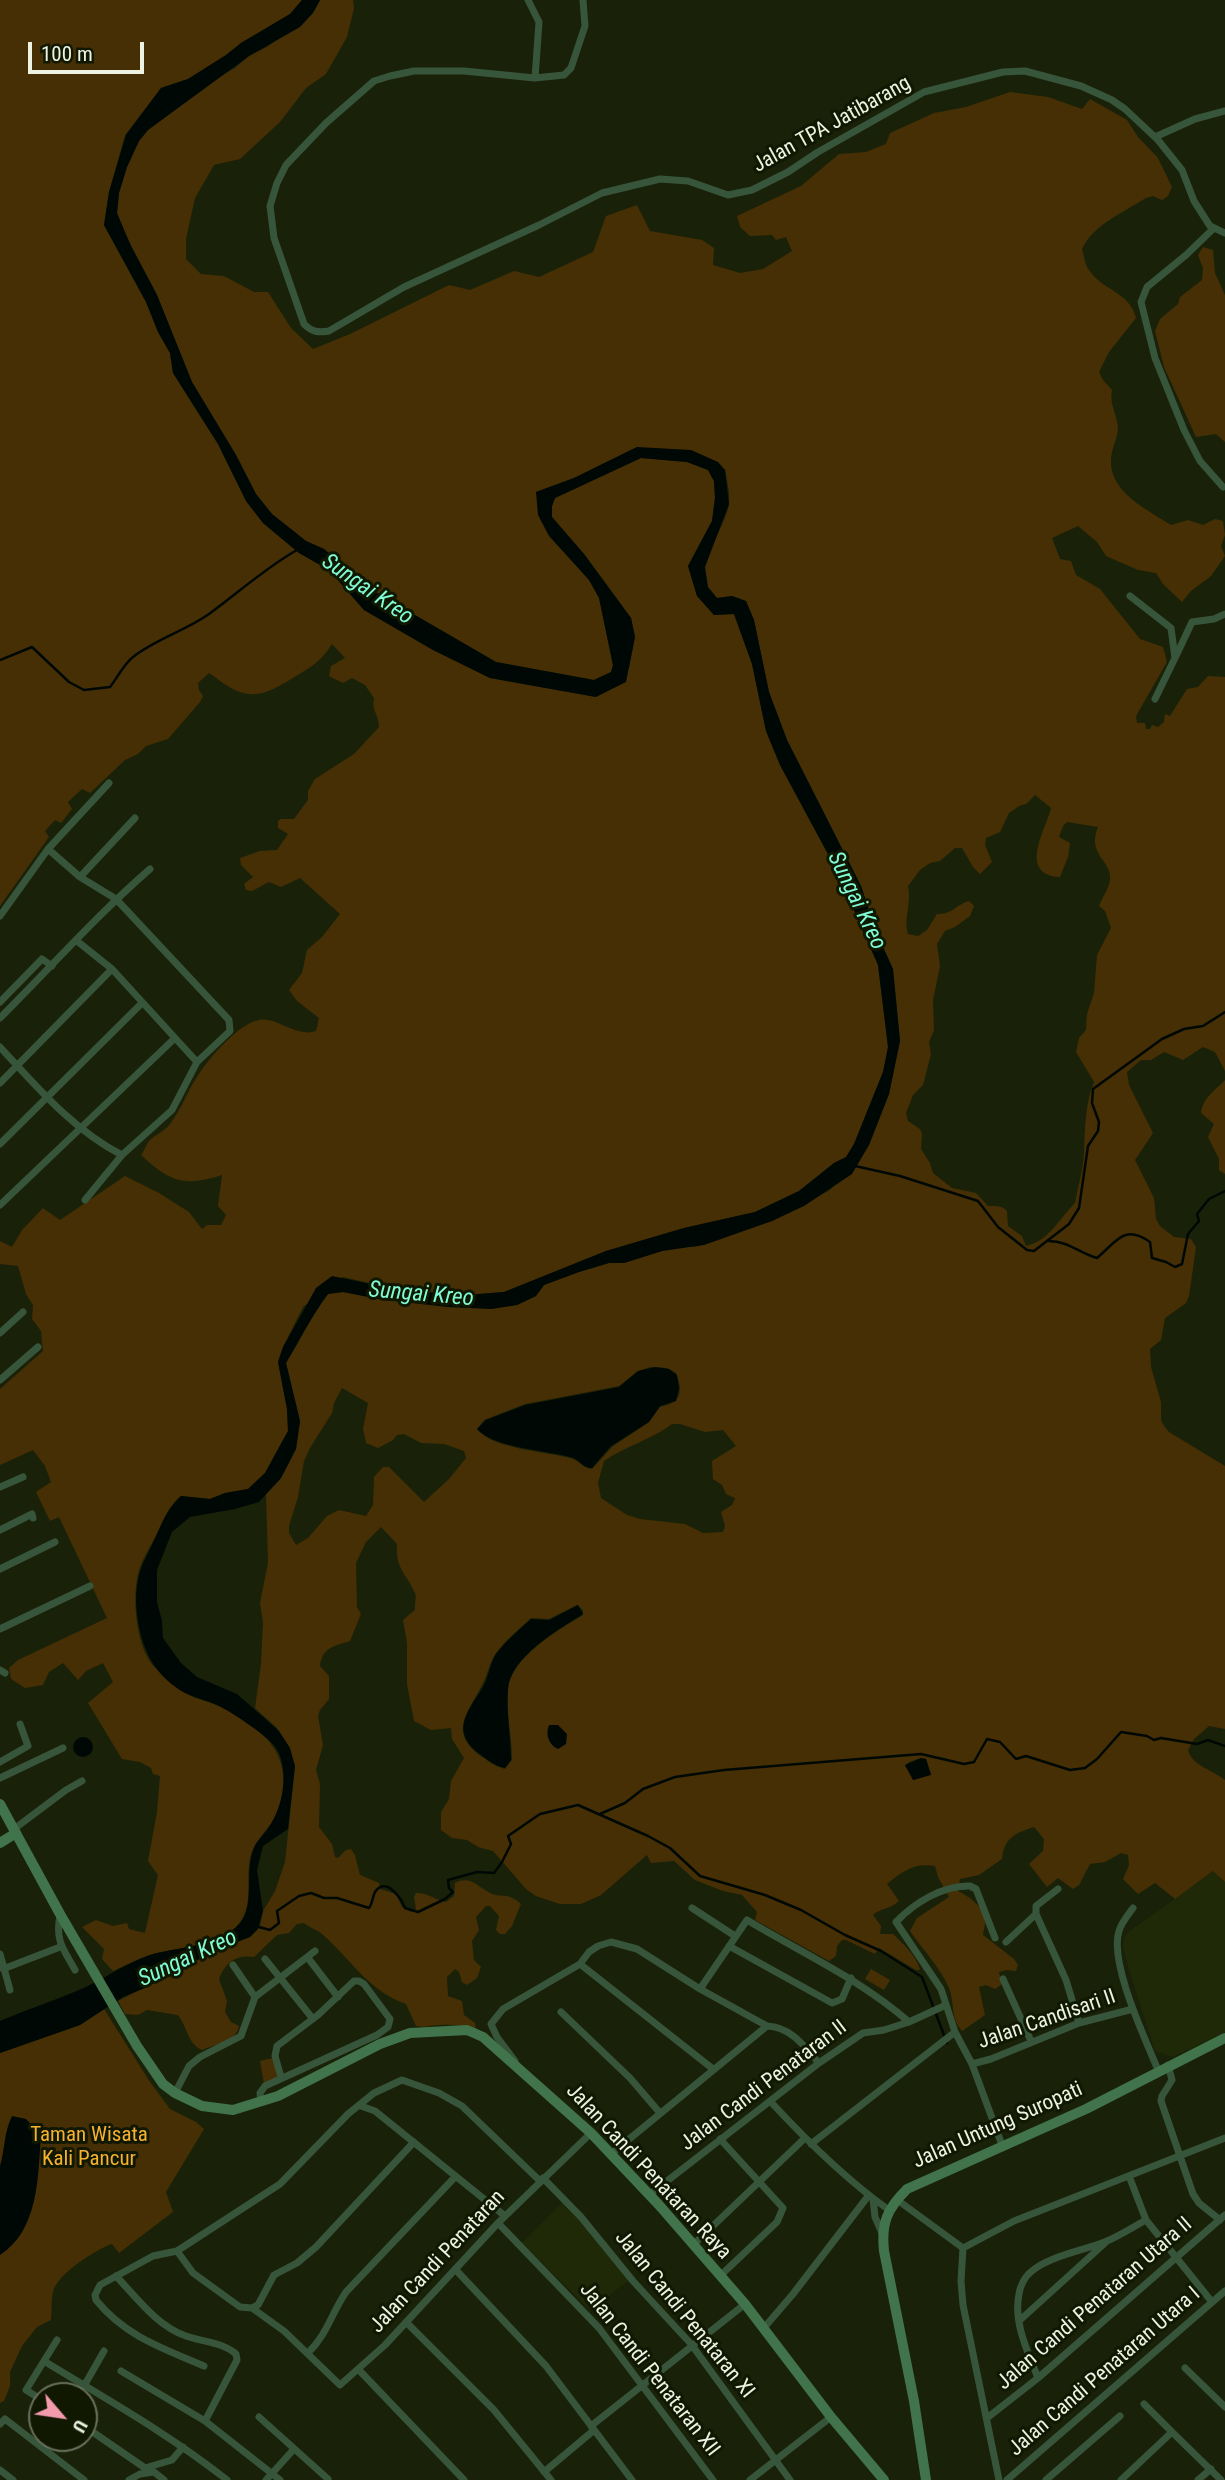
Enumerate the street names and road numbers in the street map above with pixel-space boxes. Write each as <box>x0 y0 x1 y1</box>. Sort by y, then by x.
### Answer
street label: Jalan TPA Jatibarang <box>749 71 915 179</box>
street label: Jalan Candisari II <box>975 1985 1119 2055</box>
street label: Jalan Candi Penataran II <box>676 2015 852 2157</box>
street label: Jalan Untung Suropati <box>909 2077 1087 2175</box>
street label: Jalan Candi Penataran Raya <box>560 2079 736 2265</box>
street label: Jalan Candi Penataran <box>365 2185 511 2339</box>
street label: Jalan Candi Penataran Utara II <box>992 2212 1198 2396</box>
street label: Jalan Candi Penataran XI <box>609 2226 759 2404</box>
street label: Jalan Candi Penataran XII <box>573 2278 725 2462</box>
street label: Jalan Candi Penataran Utara I <box>1004 2282 1206 2462</box>

